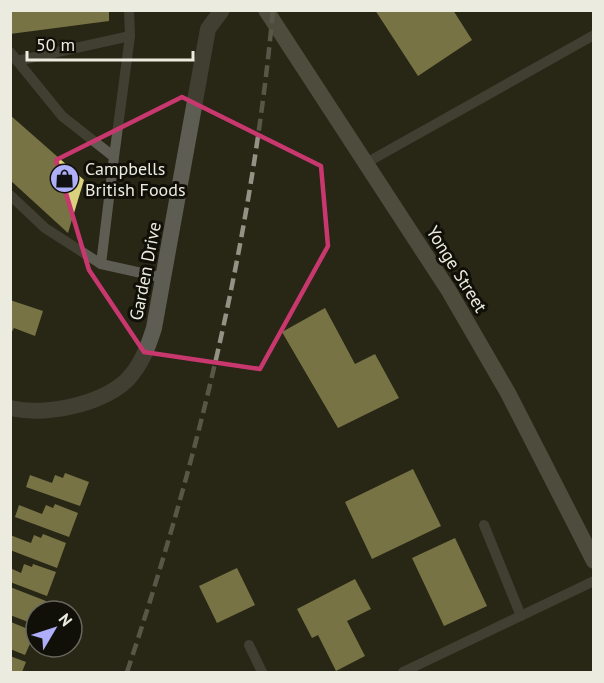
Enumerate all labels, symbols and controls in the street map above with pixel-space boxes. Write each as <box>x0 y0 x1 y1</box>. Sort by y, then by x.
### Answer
scale bar <box>27 24 194 62</box>
text: 50 m <box>36 33 75 56</box>
place label: Campbells British Foods <box>85 157 185 201</box>
shop icon: Campbells British Foods <box>48 162 80 194</box>
street label: Garden Drive <box>124 220 166 322</box>
street label: Yonge Street <box>421 222 493 316</box>
north arrow <box>24 599 84 659</box>
text: N <box>55 609 77 630</box>

